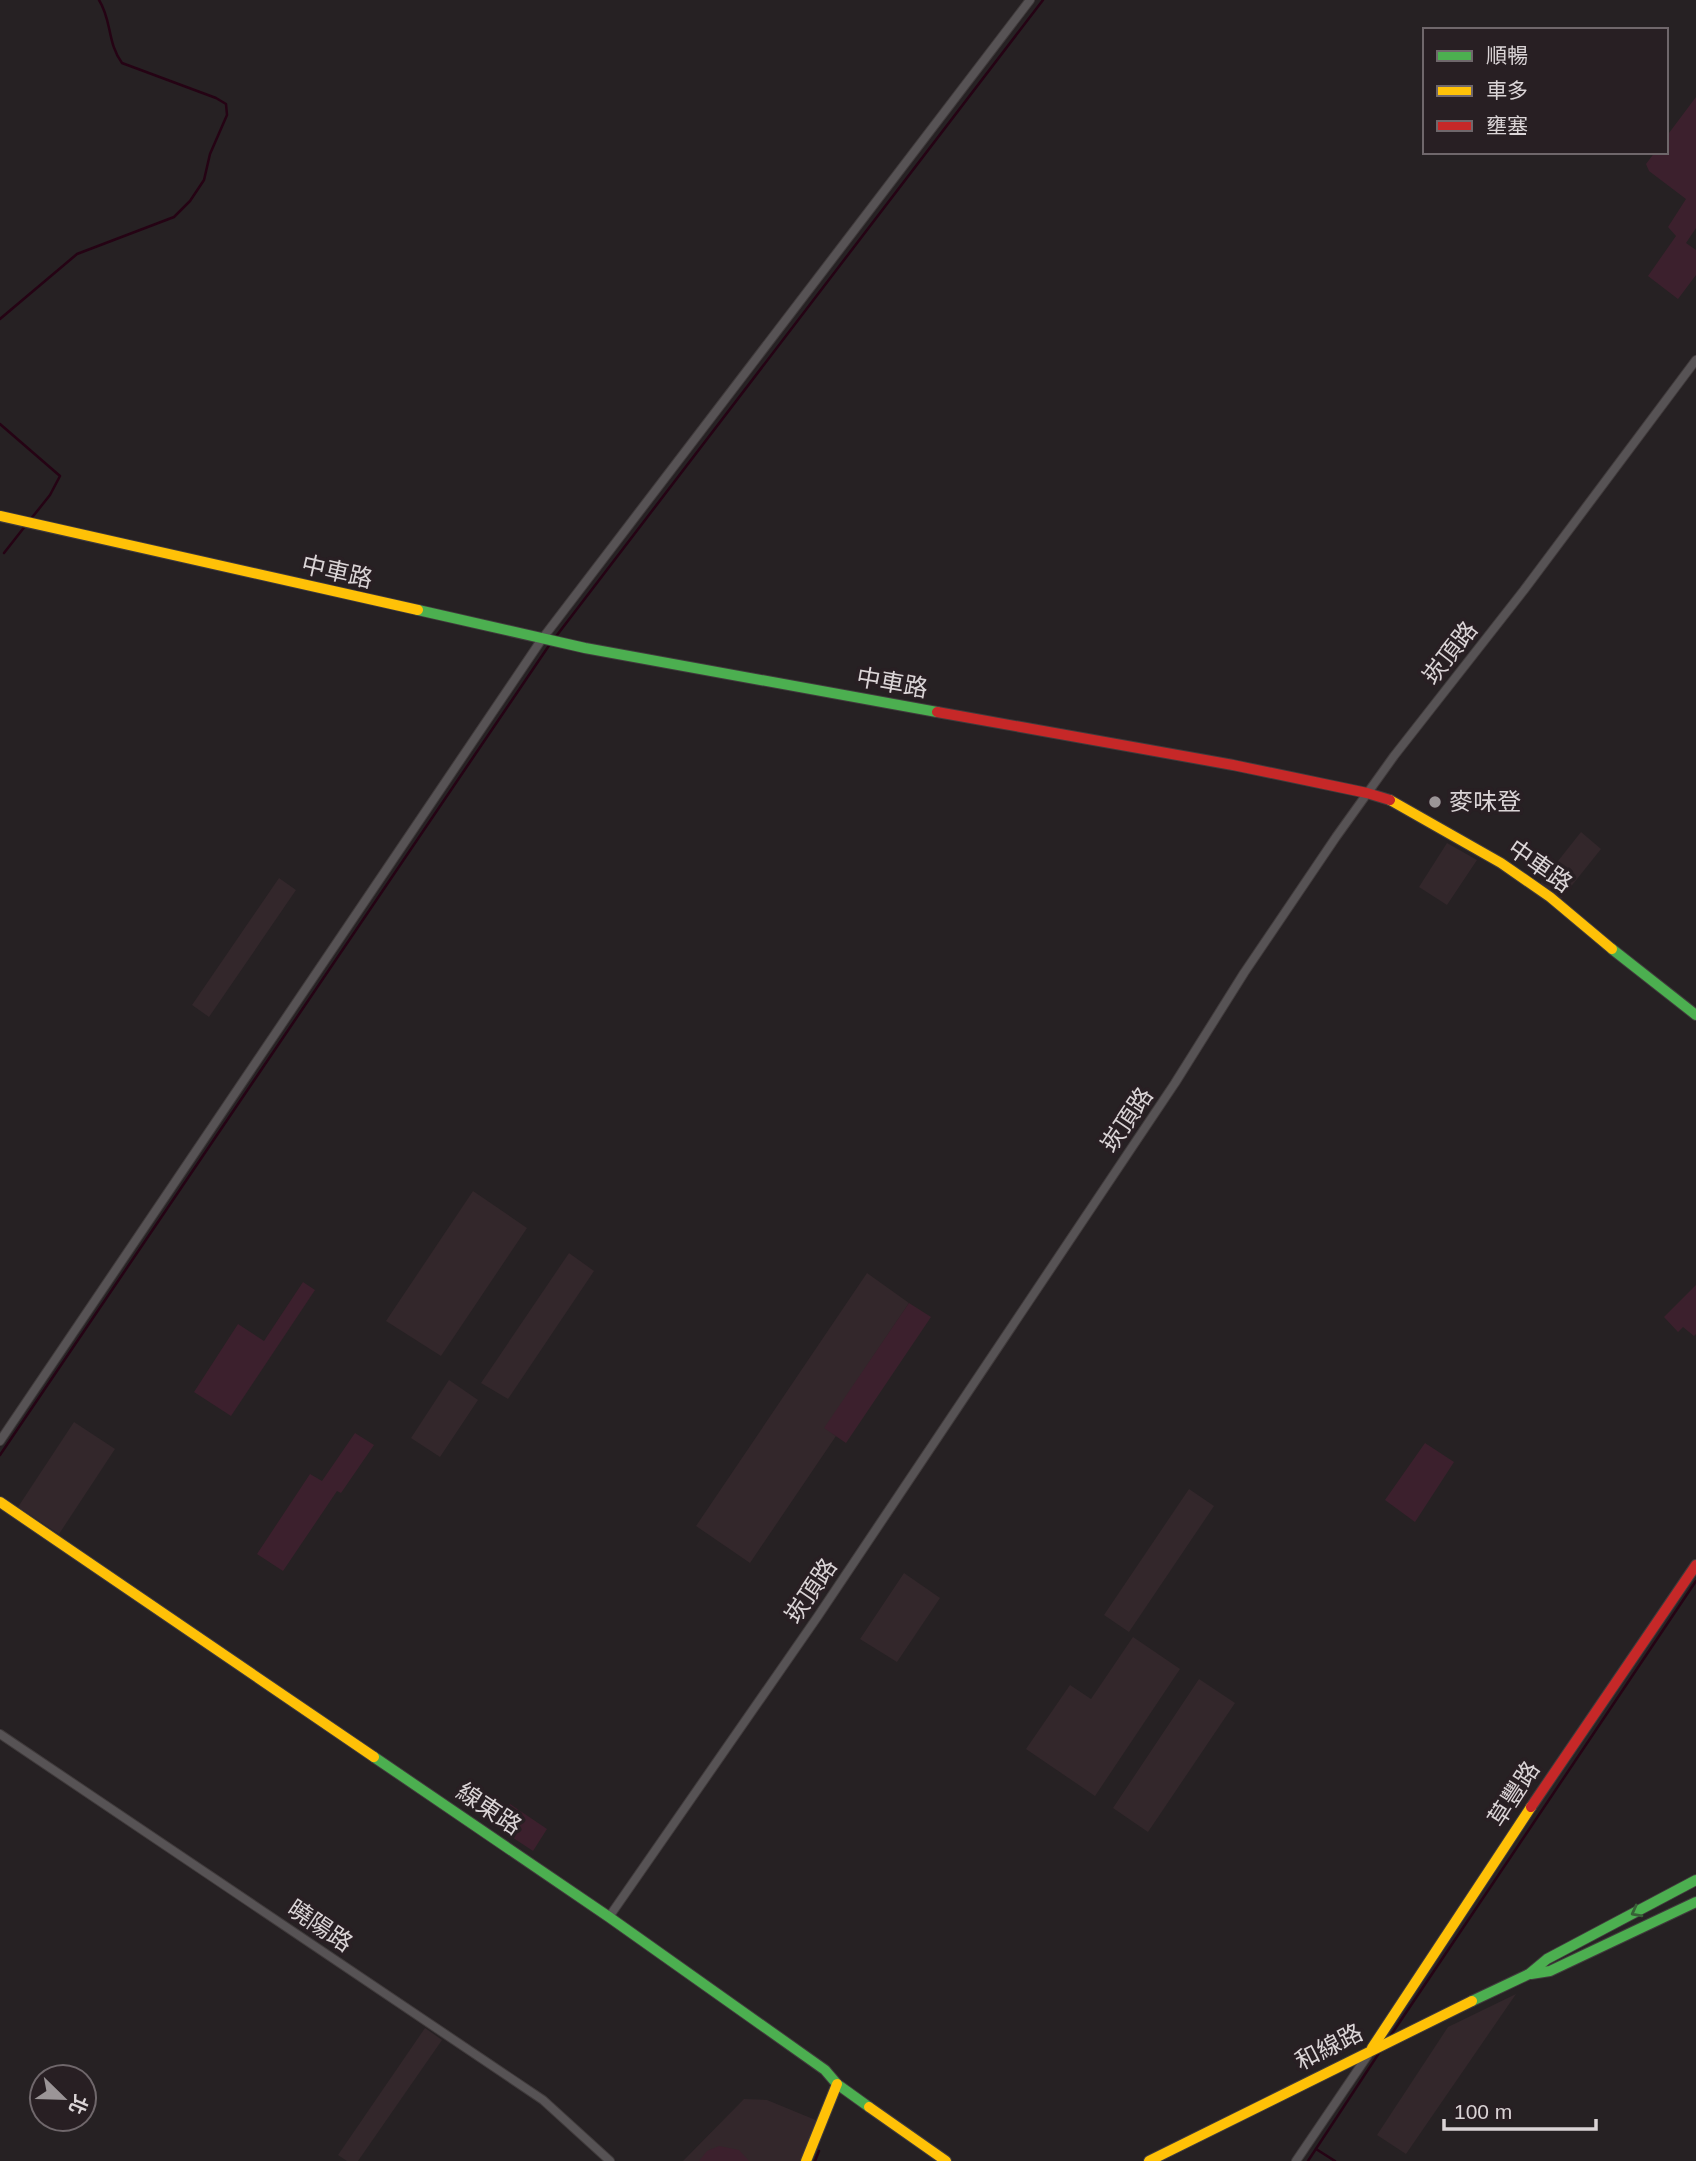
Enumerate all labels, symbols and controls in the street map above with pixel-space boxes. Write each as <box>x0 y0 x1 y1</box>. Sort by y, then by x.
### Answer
legend <box>1423 28 1668 154</box>
text: 順暢 <box>1486 44 1528 67</box>
text: 車多 <box>1486 79 1528 102</box>
text: 壅塞 <box>1486 114 1528 137</box>
street label: 中車路 <box>299 550 375 593</box>
street label: 崁頂路 <box>1417 616 1482 689</box>
street label: 中車路 <box>854 663 930 702</box>
place label: 麥味登 <box>1449 788 1521 815</box>
marker: 麥味登 <box>1427 794 1443 810</box>
street label: 中車路 <box>1503 834 1578 897</box>
street label: 崁頂路 <box>1095 1082 1158 1157</box>
street label: 崁頂路 <box>779 1553 842 1628</box>
street label: 草豐路 <box>1483 1756 1545 1831</box>
street label: 線東路 <box>452 1777 527 1840</box>
street label: 曉陽路 <box>283 1894 358 1957</box>
one-way arrow <box>1631 1904 1643 1917</box>
street label: 和線路 <box>1291 2018 1367 2075</box>
north arrow <box>28 2063 98 2133</box>
scale bar <box>1444 2088 1596 2132</box>
text: 北 <box>65 2092 92 2117</box>
text: 100 m <box>1454 2100 1512 2123</box>

